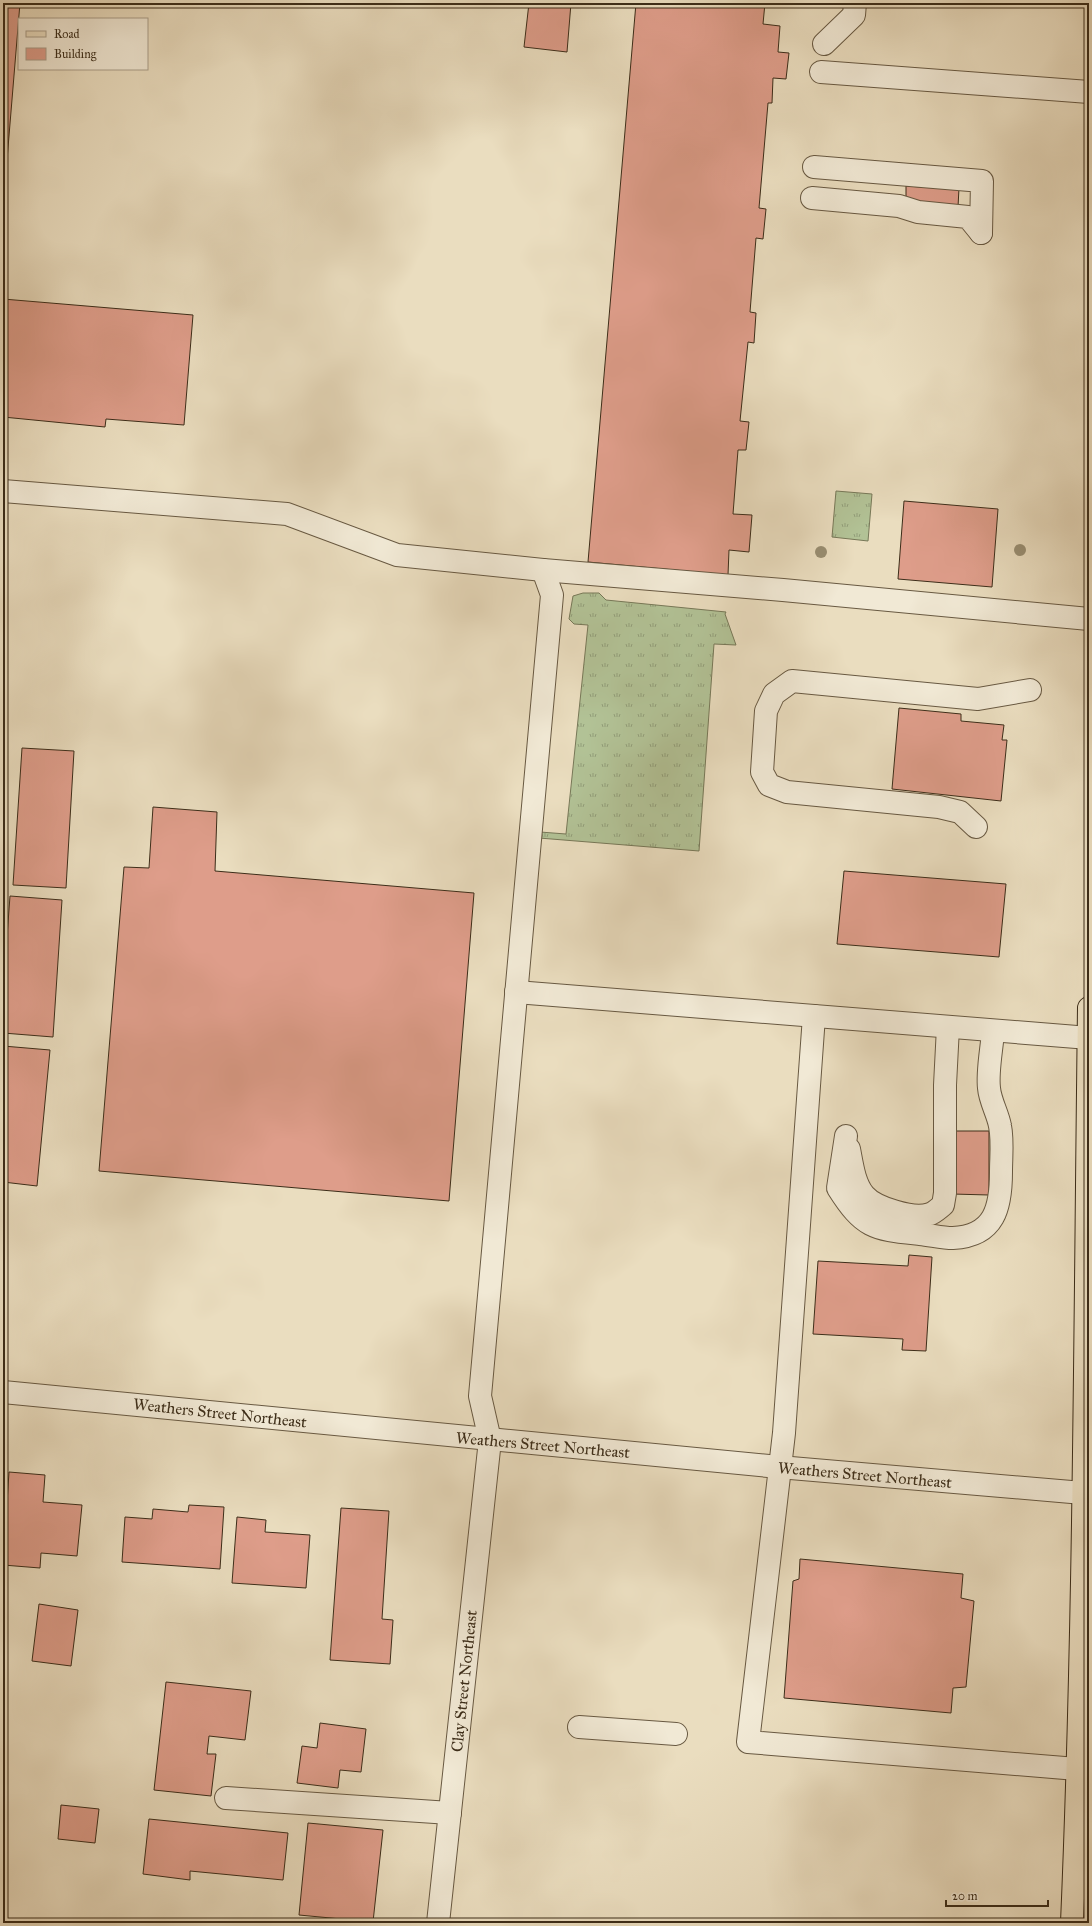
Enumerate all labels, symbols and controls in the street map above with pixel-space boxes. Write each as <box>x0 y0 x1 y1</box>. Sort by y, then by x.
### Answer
legend <box>18 18 148 70</box>
text: Road <box>54 27 80 41</box>
text: Building <box>54 47 97 62</box>
street label: Weathers Street Northeast <box>132 1394 308 1432</box>
street label: Weathers Street Northeast <box>455 1428 631 1462</box>
street label: Weathers Street Northeast <box>777 1458 953 1492</box>
street label: Clay Street Northeast <box>447 1609 481 1753</box>
scale bar <box>946 1882 1048 1908</box>
text: 20 m <box>952 1889 978 1903</box>

